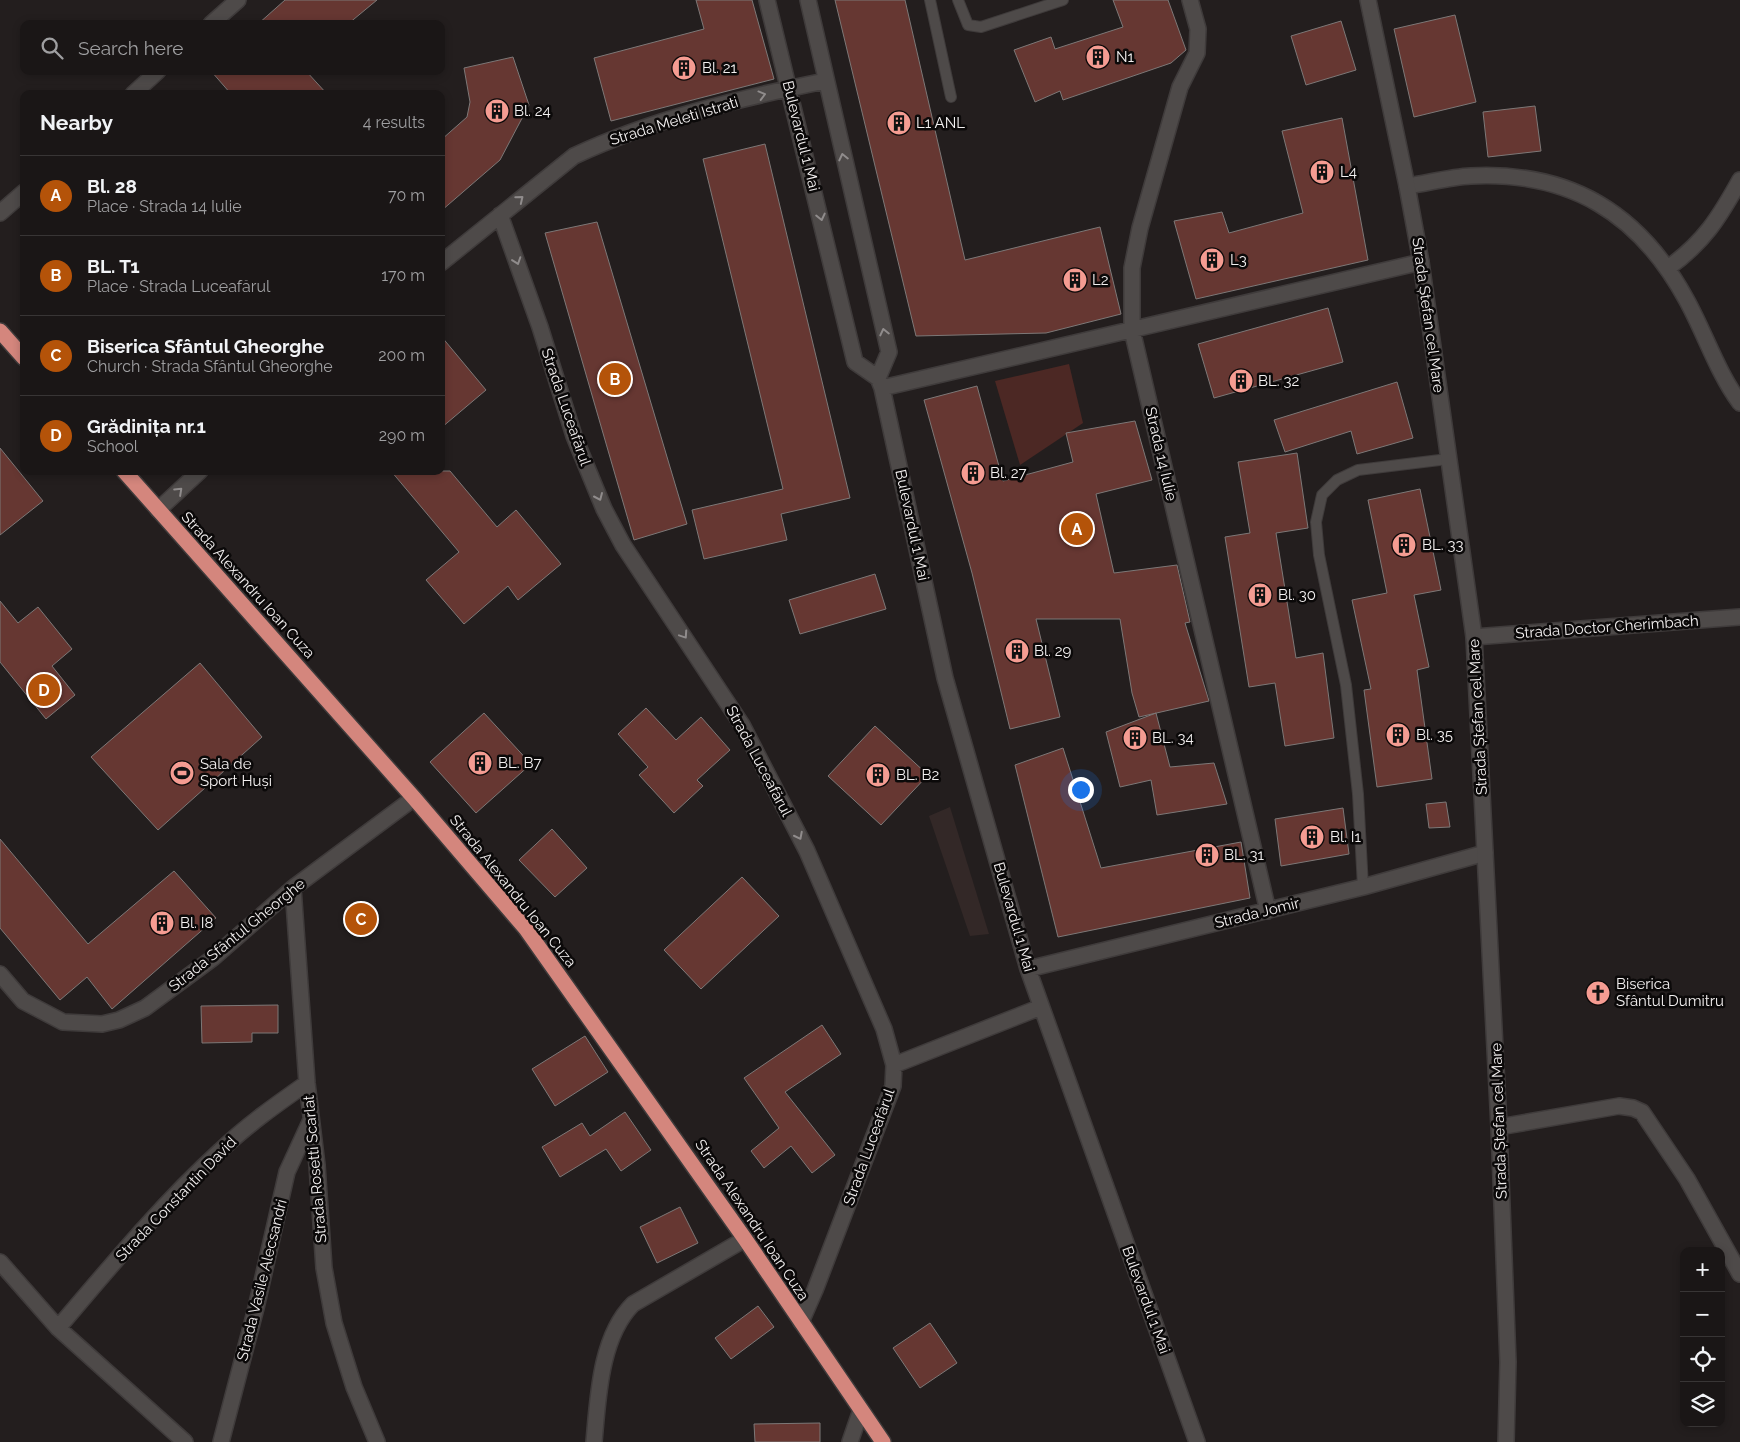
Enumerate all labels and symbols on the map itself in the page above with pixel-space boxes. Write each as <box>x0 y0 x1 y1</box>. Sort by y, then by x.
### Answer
building icon: N1 <box>1085 44 1111 70</box>
place label: N1 <box>1116 48 1135 66</box>
building icon: Bl. 21 <box>671 55 697 81</box>
place label: Bl. 21 <box>702 59 738 77</box>
street label: Bulevardul 1 Mai <box>779 79 823 193</box>
one-way arrow <box>758 91 766 101</box>
street label: Strada Meleti Istrati <box>608 93 740 149</box>
building icon: Bl. 24 <box>484 98 510 124</box>
place label: Bl. 24 <box>514 102 551 120</box>
building icon: L1 ANL <box>886 110 912 136</box>
place label: L1 ANL <box>916 114 965 132</box>
one-way arrow <box>838 153 849 162</box>
building icon: L4 <box>1309 159 1335 185</box>
place label: L4 <box>1340 163 1357 181</box>
one-way arrow <box>514 196 523 205</box>
one-way arrow <box>815 213 826 222</box>
street label: Strada Ștefan cel Mare <box>1408 236 1448 394</box>
building icon: L3 <box>1199 247 1225 273</box>
place label: L3 <box>1230 251 1247 269</box>
one-way arrow <box>511 256 521 265</box>
building icon: L2 <box>1062 267 1088 293</box>
place label: L2 <box>1092 271 1109 289</box>
one-way arrow <box>879 328 890 337</box>
street label: Strada Luceafărul <box>538 346 595 469</box>
pin: B <box>599 360 631 398</box>
building icon: BL. 32 <box>1228 368 1254 394</box>
place label: BL. 32 <box>1258 372 1299 390</box>
street label: Strada 14 Iulie <box>1141 405 1181 503</box>
building icon: Bl. 27 <box>960 460 986 486</box>
place label: Bl. 27 <box>990 464 1027 482</box>
street label: Bulevardul 1 Mai <box>891 468 933 582</box>
one-way arrow <box>173 488 182 497</box>
one-way arrow <box>592 492 603 501</box>
street label: Strada Alexandru Ioan Cuza <box>177 508 319 662</box>
pin: A <box>1061 510 1093 548</box>
building icon: BL. 33 <box>1391 532 1417 558</box>
place label: BL. 33 <box>1422 536 1463 554</box>
building icon: Bl. 30 <box>1247 582 1273 608</box>
place label: Bl. 30 <box>1278 586 1316 604</box>
street label: Strada Doctor Cherimbach <box>1515 612 1699 642</box>
one-way arrow <box>678 629 687 639</box>
building icon: Bl. 29 <box>1004 638 1030 664</box>
street label: Strada Ștefan cel Mare <box>1465 638 1491 796</box>
place label: Bl. 29 <box>1034 642 1072 660</box>
pin: D <box>28 671 60 709</box>
street label: Strada Luceafărul <box>722 703 796 820</box>
building icon: Bl. 35 <box>1385 722 1411 748</box>
building icon: BL. 34 <box>1122 725 1148 751</box>
place label: Bl. 35 <box>1416 726 1453 744</box>
place label: BL. 34 <box>1152 729 1194 747</box>
building icon: BL. B7 <box>467 750 493 776</box>
place label: BL. B7 <box>498 754 541 772</box>
place label: Sala de Sport Huși <box>200 755 272 790</box>
sports icon: Sala de Sport Huși <box>169 760 195 786</box>
building icon: BL. B2 <box>865 762 891 788</box>
place label: BL. B2 <box>896 766 939 784</box>
your location <box>1068 777 1094 803</box>
street label: Strada Alexandru Ioan Cuza <box>446 811 580 971</box>
building icon: Bl. I1 <box>1299 824 1325 850</box>
place label: Bl. I1 <box>1330 828 1361 846</box>
one-way arrow <box>793 831 803 840</box>
building icon: BL. 31 <box>1194 842 1220 868</box>
place label: BL. 31 <box>1224 846 1264 864</box>
street label: Bulevardul 1 Mai <box>990 860 1038 974</box>
street label: Strada Sfântul Gheorghe <box>165 874 309 995</box>
street label: Strada Jomir <box>1213 894 1302 932</box>
pin: C <box>345 900 377 938</box>
building icon: Bl. I8 <box>149 910 175 936</box>
place label: Bl. I8 <box>180 914 213 932</box>
place label: Biserica Sfântul Dumitru <box>1616 975 1724 1010</box>
church icon: Biserica Sfântul Dumitru <box>1585 980 1611 1006</box>
street label: Strada Ștefan cel Mare <box>1487 1042 1511 1200</box>
street label: Strada Luceafărul <box>840 1085 899 1208</box>
street label: Strada Rosetti Scarlat <box>300 1094 330 1244</box>
street label: Strada Constantin David <box>112 1133 240 1265</box>
street label: Strada Alexandru Ioan Cuza <box>691 1136 813 1304</box>
street label: Strada Vasile Alecsandri <box>233 1197 291 1363</box>
street label: Bulevardul 1 Mai <box>1118 1244 1174 1356</box>

